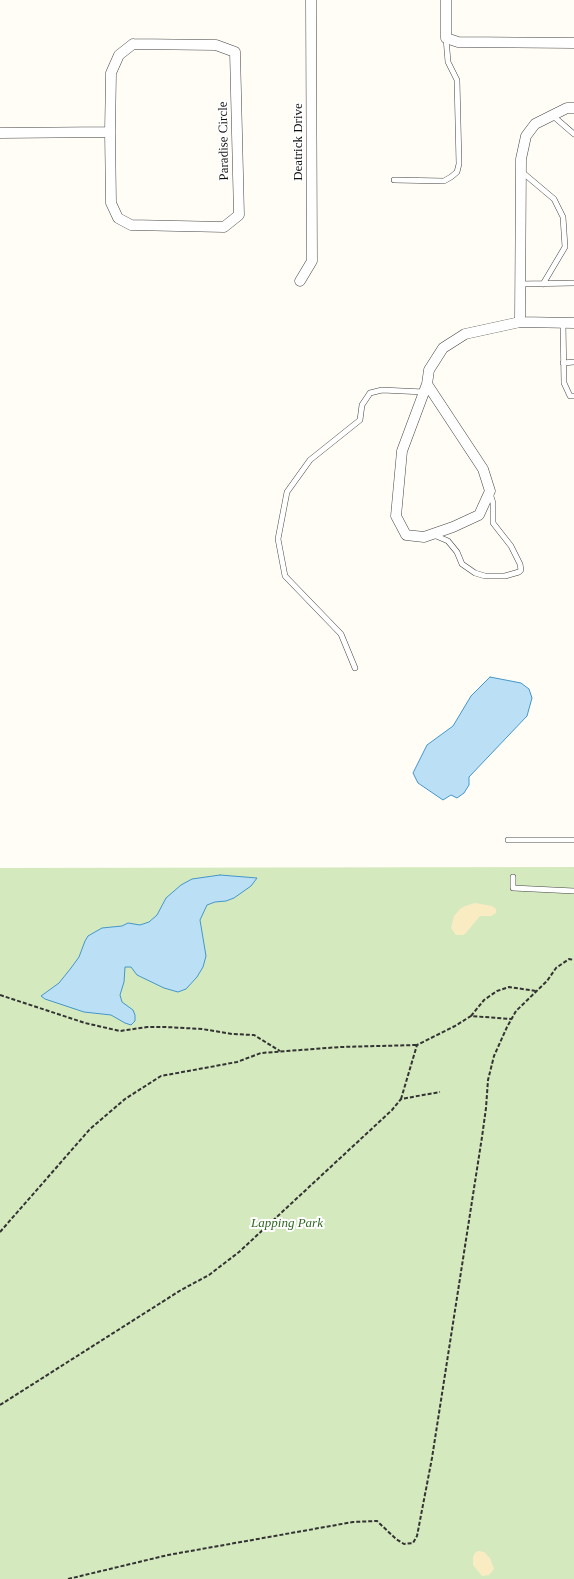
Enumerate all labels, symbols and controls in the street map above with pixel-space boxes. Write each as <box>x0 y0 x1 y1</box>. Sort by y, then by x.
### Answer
street label: Paradise Circle <box>216 101 232 181</box>
street label: Deatrick Drive <box>291 103 307 181</box>
park label: Lapping Park <box>251 1216 323 1232</box>

